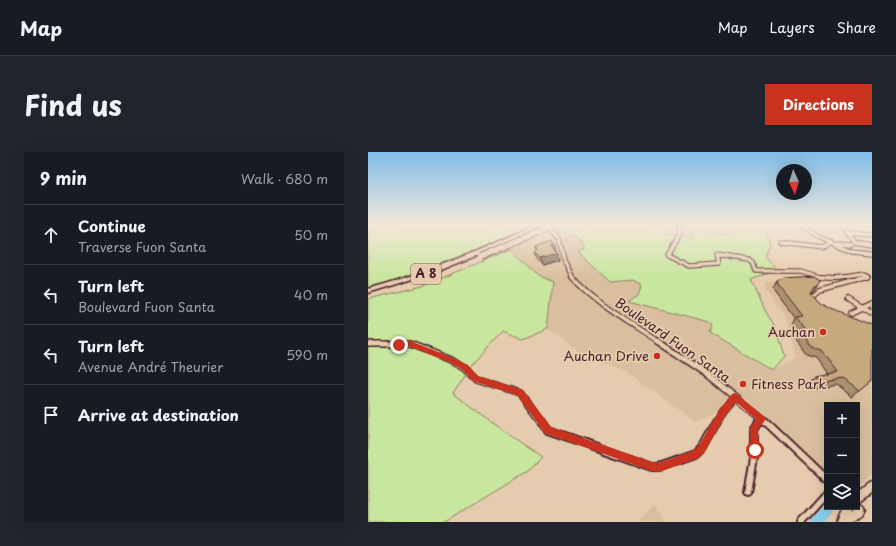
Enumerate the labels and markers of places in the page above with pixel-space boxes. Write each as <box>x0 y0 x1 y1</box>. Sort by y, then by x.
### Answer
place label: Auchan <box>768 322 815 341</box>
marker: Auchan <box>818 327 828 337</box>
place label: Auchan Drive <box>564 346 649 365</box>
marker: Auchan Drive <box>652 351 662 361</box>
place label: Fitness Park <box>751 374 827 393</box>
marker: Fitness Park <box>738 379 748 389</box>

